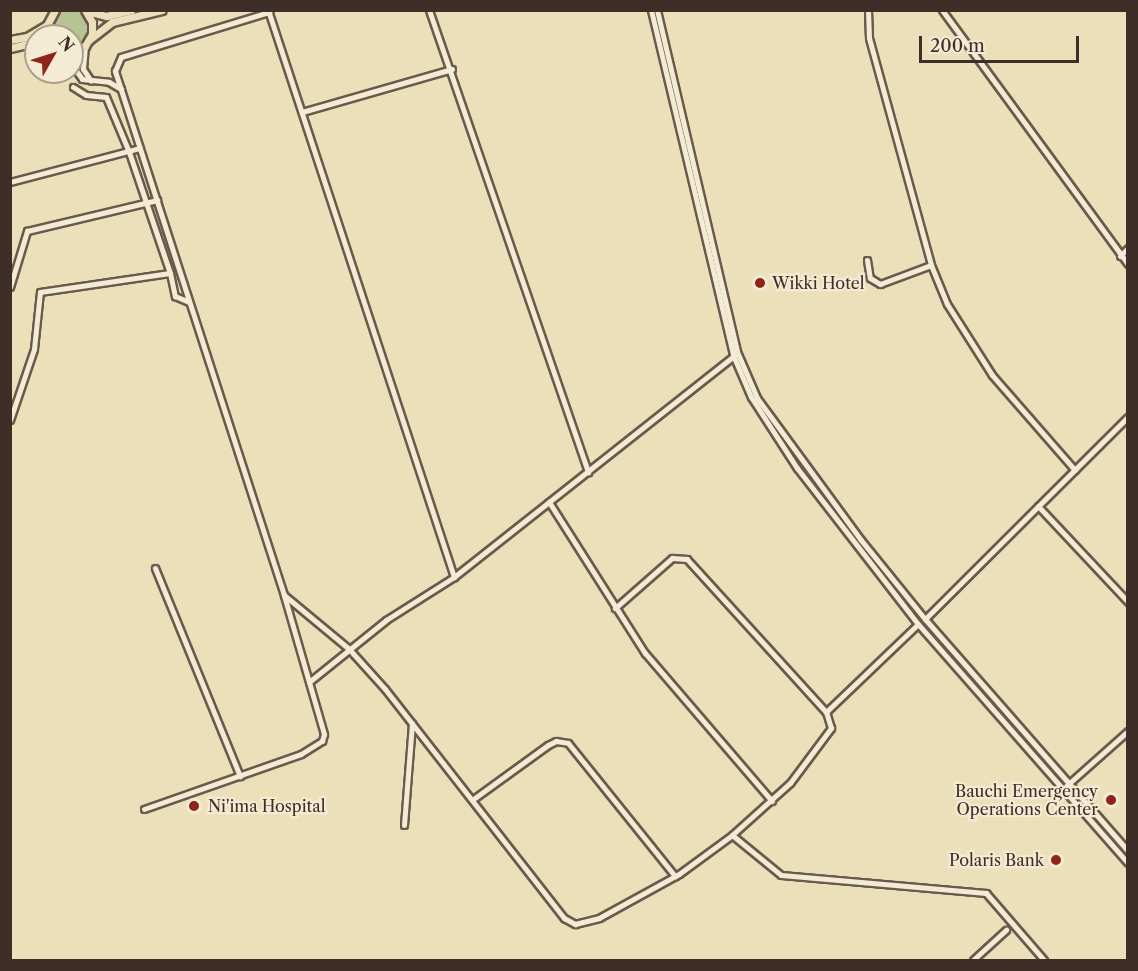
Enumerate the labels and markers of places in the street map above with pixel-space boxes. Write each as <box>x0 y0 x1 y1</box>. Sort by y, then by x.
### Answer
place label: Wikki Hotel <box>772 273 865 293</box>
marker: Wikki Hotel <box>753 276 767 290</box>
place label: Bauchi Emergency Operations Center <box>955 781 1098 819</box>
marker: Bauchi Emergency Operations Center <box>1102 791 1120 809</box>
place label: Ni'ima Hospital <box>208 796 326 816</box>
marker: Ni'ima Hospital <box>185 797 203 815</box>
place label: Polaris Bank <box>949 850 1044 870</box>
marker: Polaris Bank <box>1049 853 1063 867</box>

